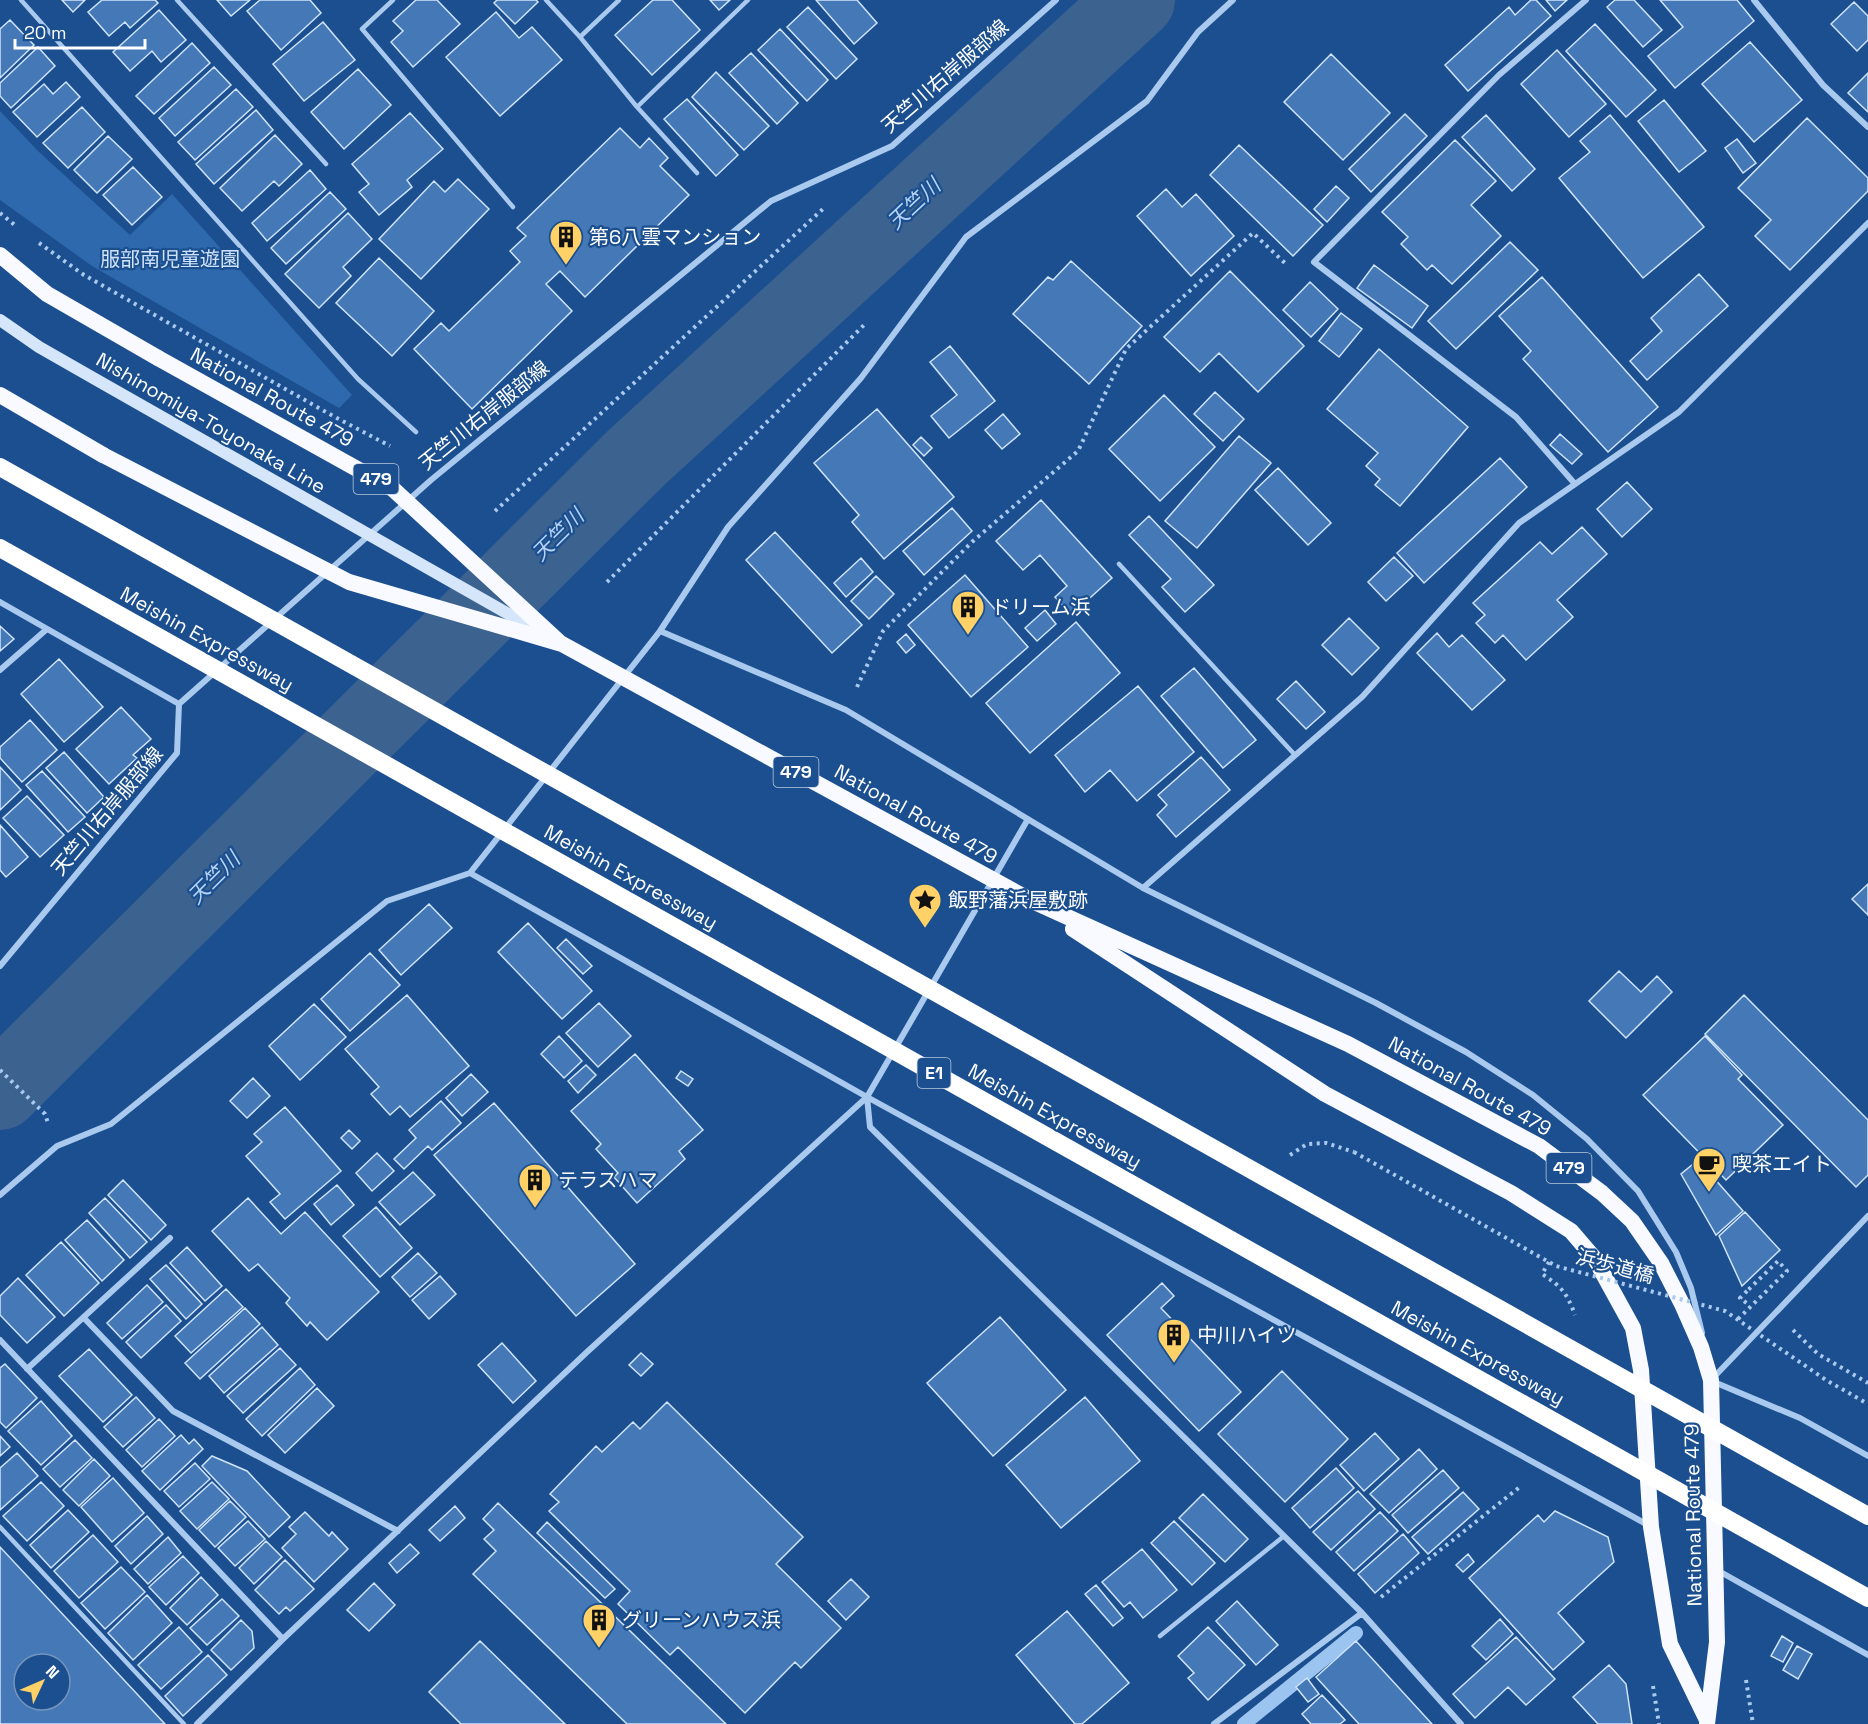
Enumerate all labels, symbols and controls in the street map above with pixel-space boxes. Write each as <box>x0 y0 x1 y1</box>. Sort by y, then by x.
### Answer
scale bar <box>15 12 146 50</box>
street label: 天竺川右岸服部線 <box>876 14 1014 138</box>
text: 20 m <box>24 21 67 44</box>
water label: 天竺川 <box>881 171 947 235</box>
building icon: 第6八雲マンション <box>548 219 584 266</box>
place label: 第6八雲マンション <box>589 224 761 250</box>
park label: 服部南児童遊園 <box>100 246 240 272</box>
street label: National Route 479 <box>186 341 358 453</box>
street label: Nishinomiya-Toyonaka Line <box>91 346 331 500</box>
street label: 天竺川右岸服部線 <box>414 355 554 475</box>
road number: 479 <box>354 464 398 494</box>
water label: 天竺川 <box>526 501 591 566</box>
street label: Meishin Expressway <box>116 581 298 697</box>
building icon: ドリーム浜 <box>950 589 986 636</box>
place label: ドリーム浜 <box>991 594 1090 620</box>
street label: 天竺川右岸服部線 <box>46 741 168 881</box>
road number: 479 <box>774 757 818 787</box>
street label: National Route 479 <box>830 758 1002 870</box>
street label: Meishin Expressway <box>540 819 722 935</box>
water label: 天竺川 <box>182 844 247 909</box>
place icon: 飯野藩浜屋敷跡 <box>907 882 943 929</box>
place label: 飯野藩浜屋敷跡 <box>948 887 1088 913</box>
street label: National Route 479 <box>1384 1030 1556 1142</box>
road number: E1 <box>918 1058 950 1088</box>
street label: Meishin Expressway <box>964 1058 1146 1174</box>
cafe icon: 喫茶エイト <box>1691 1146 1727 1193</box>
place label: 喫茶エイト <box>1732 1151 1832 1177</box>
road number: 479 <box>1546 1153 1592 1183</box>
building icon: テラスハマ <box>517 1162 553 1209</box>
place label: テラスハマ <box>558 1167 658 1193</box>
street label: 浜歩道橋 <box>1573 1243 1657 1289</box>
street label: Meishin Expressway <box>1387 1295 1569 1411</box>
building icon: 中川ハイツ <box>1156 1317 1192 1364</box>
place label: 中川ハイツ <box>1197 1322 1297 1348</box>
street label: National Route 479 <box>1678 1423 1708 1607</box>
building icon: グリーンハウス浜 <box>581 1602 617 1649</box>
place label: グリーンハウス浜 <box>622 1607 781 1633</box>
north arrow <box>12 1652 72 1712</box>
text: N <box>41 1661 64 1683</box>

